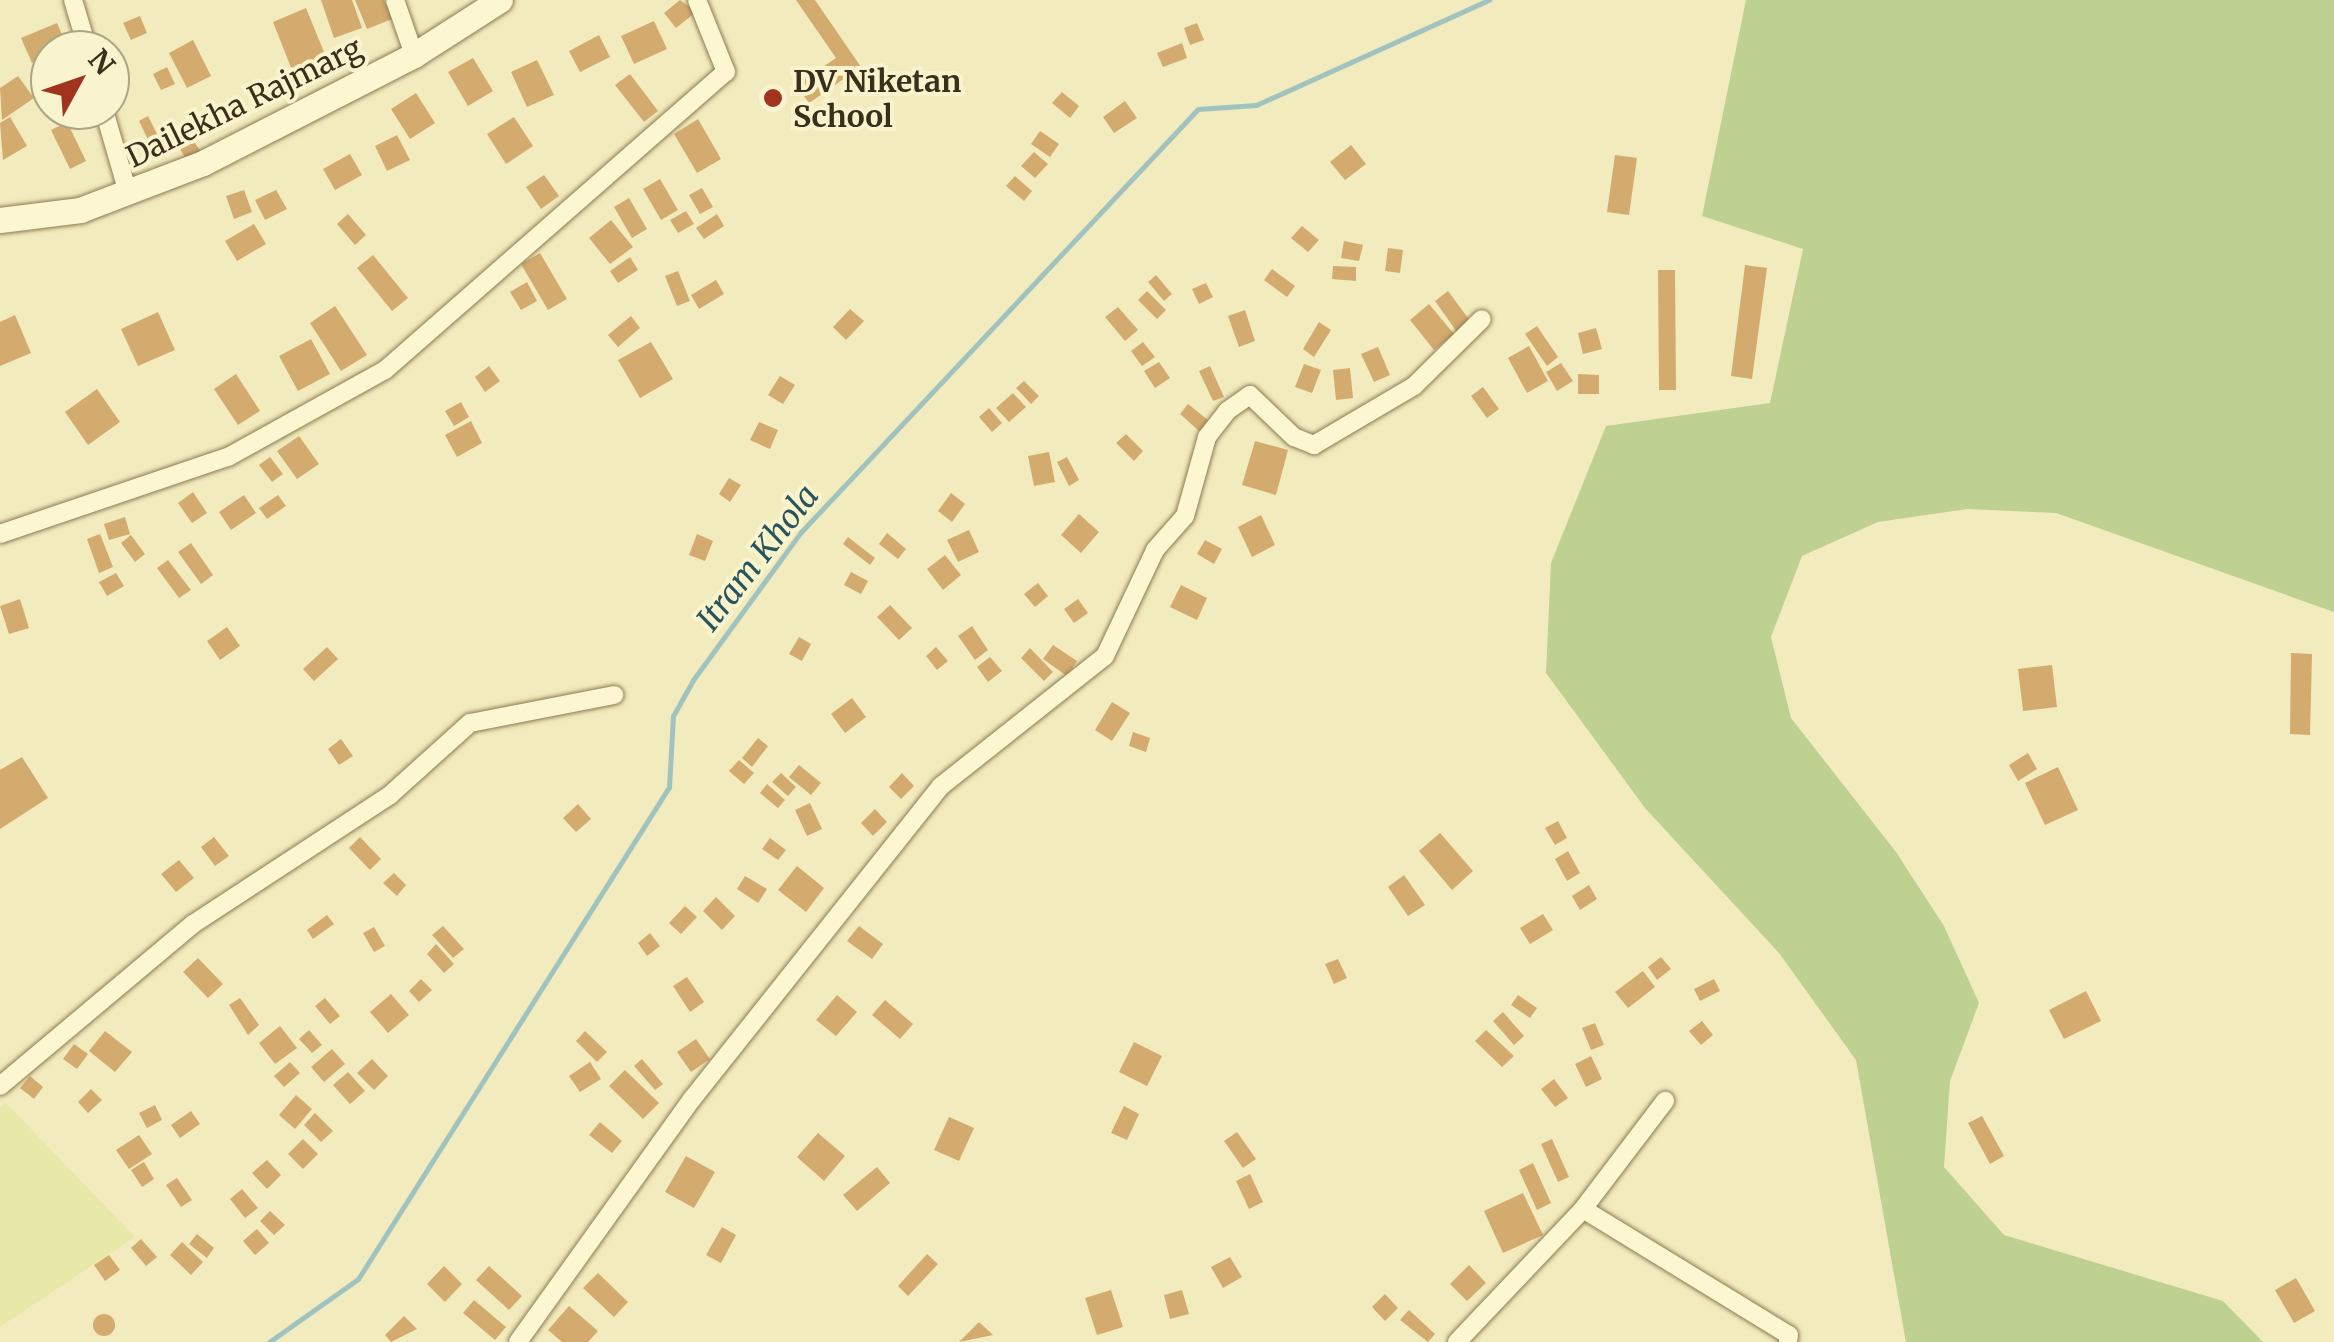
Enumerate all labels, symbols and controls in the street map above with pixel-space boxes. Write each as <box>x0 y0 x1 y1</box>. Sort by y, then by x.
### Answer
street label: Dailekha Rajmarg <box>120 29 368 175</box>
north arrow <box>30 30 130 130</box>
text: N <box>81 42 122 82</box>
place label: DV Niketan School <box>793 63 961 134</box>
marker: DV Niketan School <box>762 87 784 109</box>
water label: Itram Khola <box>689 478 827 638</box>

